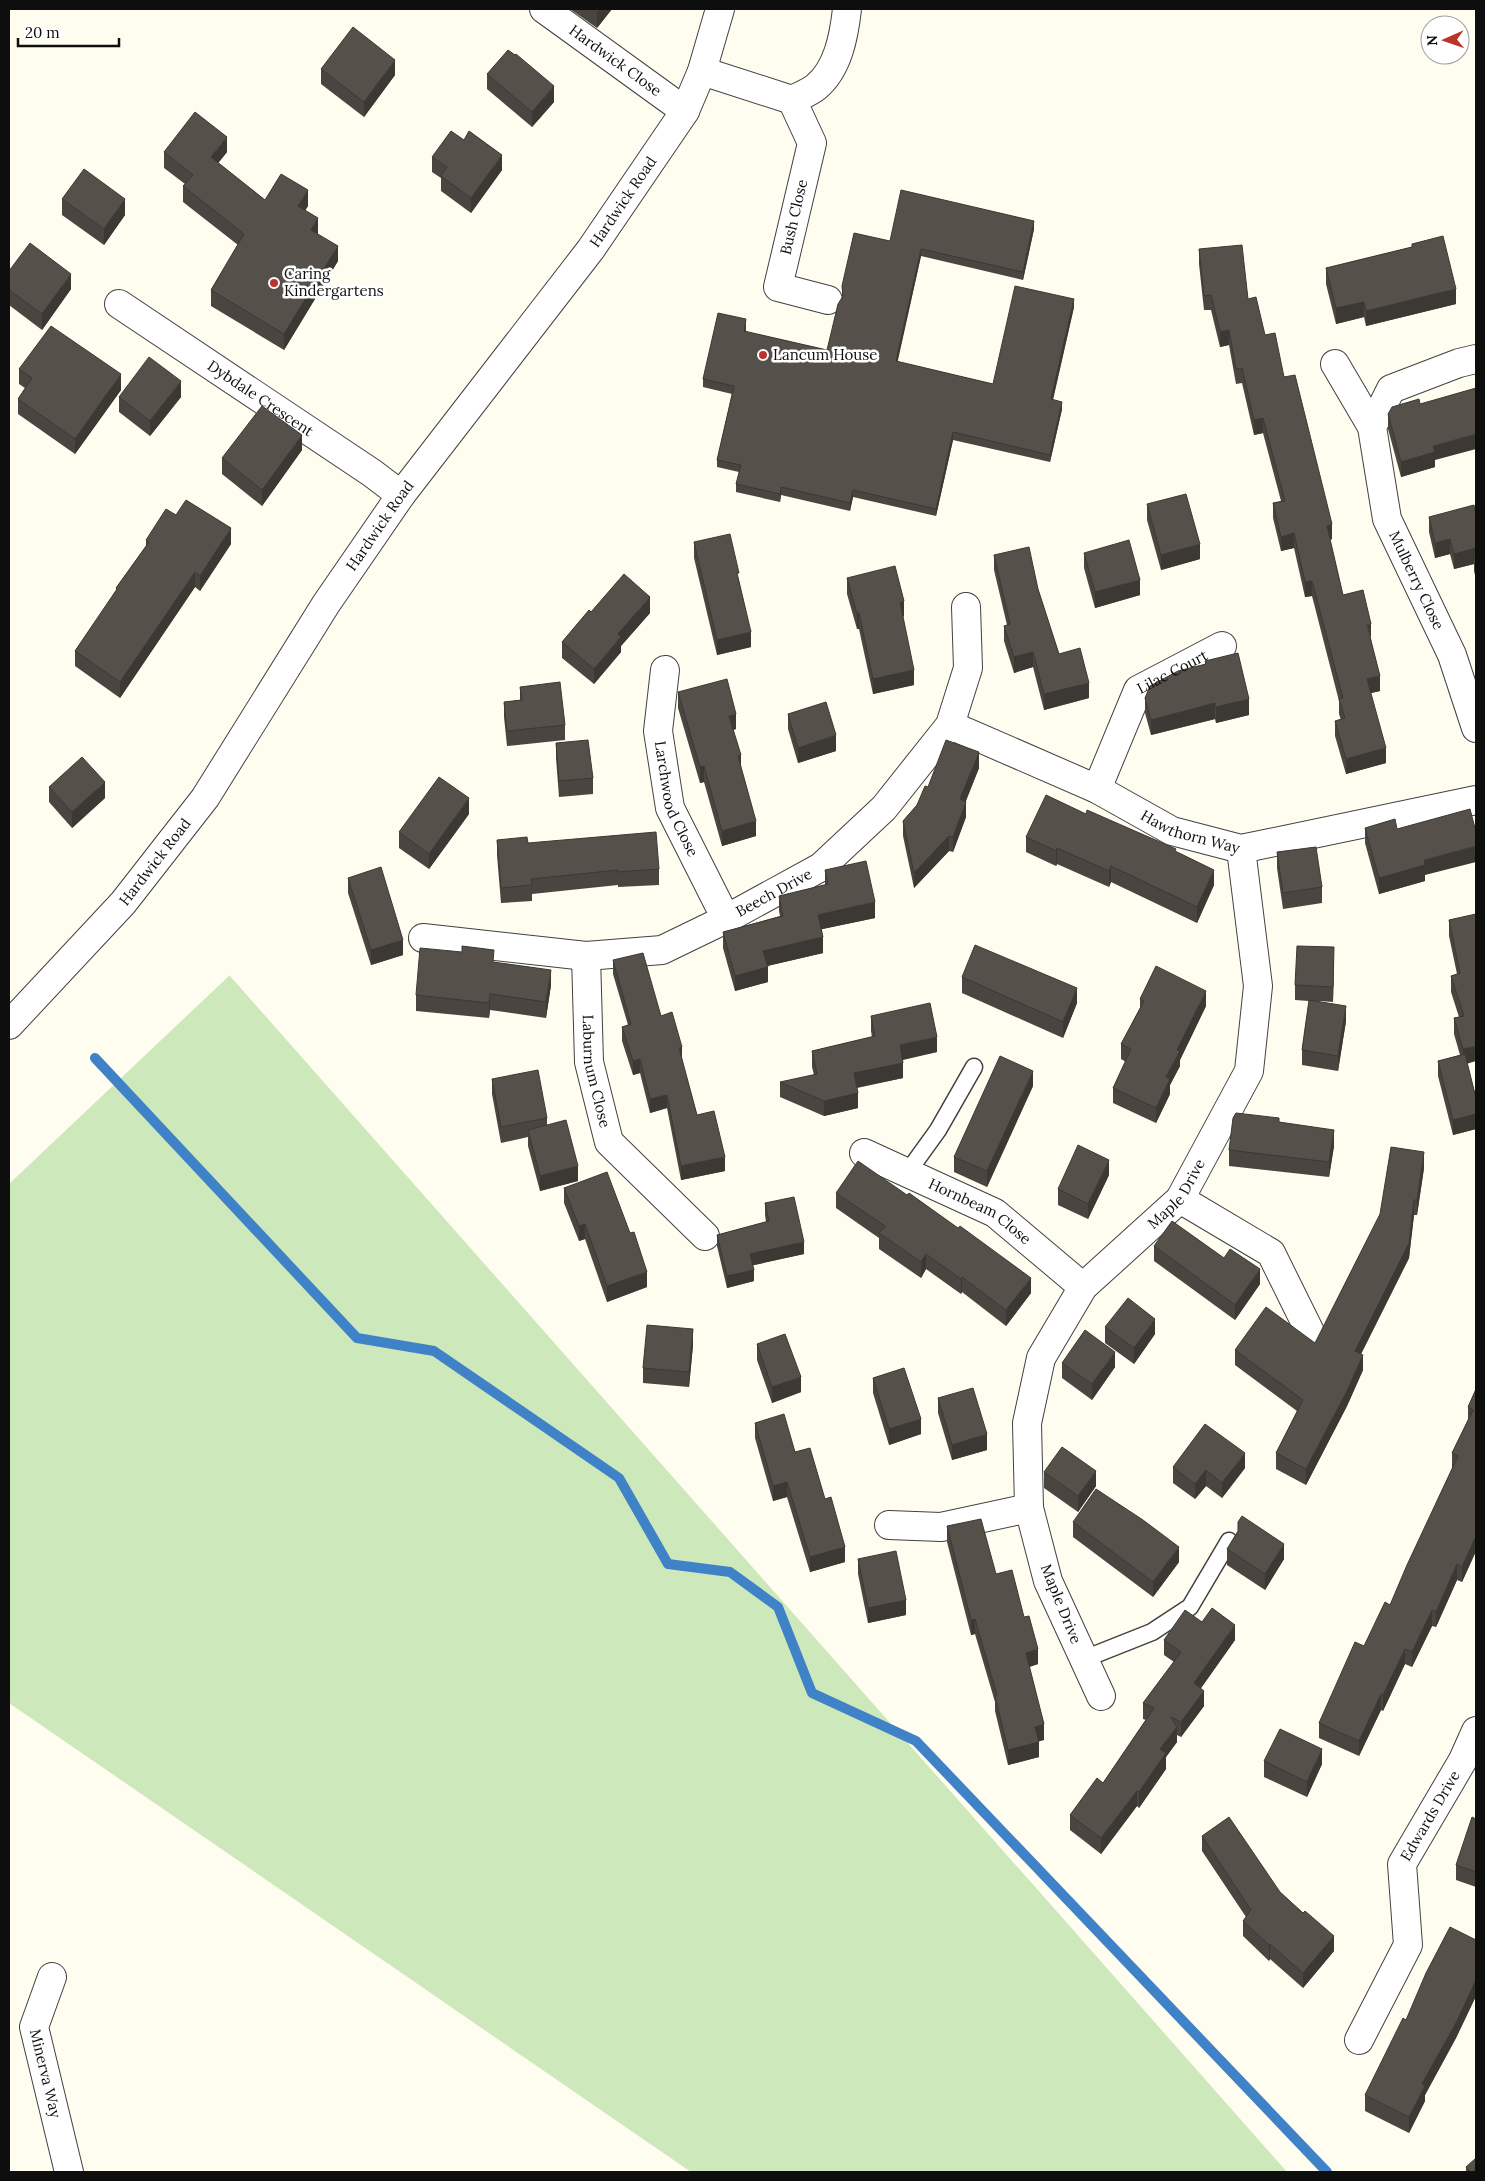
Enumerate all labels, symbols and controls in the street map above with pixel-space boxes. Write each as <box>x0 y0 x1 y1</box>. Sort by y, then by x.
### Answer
scale bar <box>18 15 119 47</box>
north arrow <box>1420 15 1470 65</box>
street label: Hardwick Close <box>566 20 665 100</box>
text: 20 m <box>25 23 60 42</box>
text: N <box>1423 35 1441 46</box>
street label: Hardwick Road <box>585 153 660 251</box>
street label: Bush Close <box>776 177 811 256</box>
place label: Caring Kindergartens <box>284 264 384 300</box>
marker: Caring Kindergartens <box>268 277 280 289</box>
place label: Lancum House <box>773 345 877 364</box>
marker: Lancum House <box>757 349 769 361</box>
street label: Dybdale Crescent <box>204 356 317 440</box>
street label: Hardwick Road <box>342 476 418 574</box>
street label: Mulberry Close <box>1385 528 1449 633</box>
street label: Lilac Court <box>1134 645 1211 698</box>
street label: Larchwood Close <box>651 740 703 859</box>
street label: Hawthorn Way <box>1138 805 1242 857</box>
street label: Hardwick Road <box>115 814 195 909</box>
street label: Beech Drive <box>732 864 815 921</box>
street label: Laburnum Close <box>579 1014 615 1130</box>
street label: Maple Drive <box>1144 1155 1209 1233</box>
street label: Hornbeam Close <box>926 1174 1035 1248</box>
street label: Maple Drive <box>1037 1561 1086 1646</box>
street label: Edwards Drive <box>1396 1767 1464 1864</box>
street label: Minerva Way <box>26 2027 66 2120</box>

